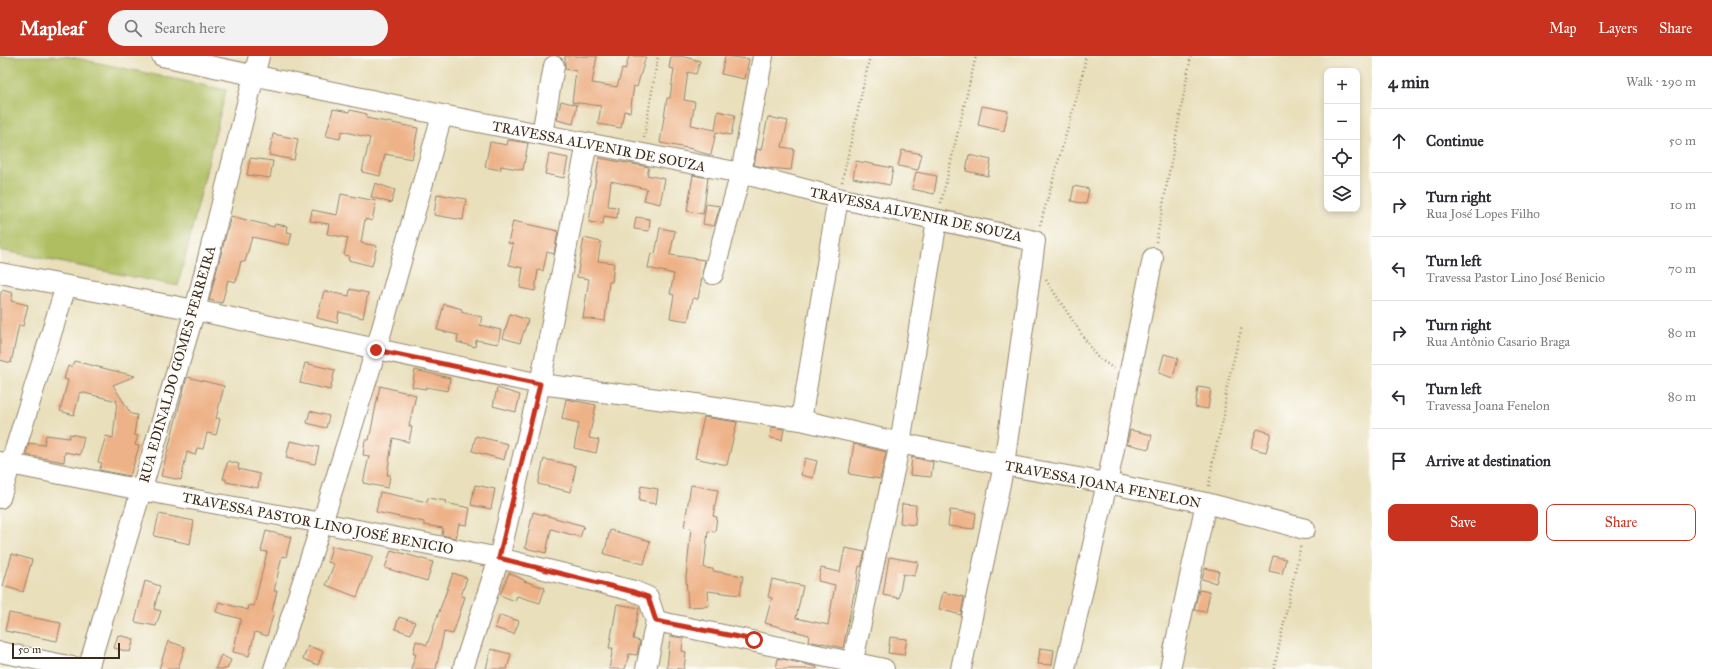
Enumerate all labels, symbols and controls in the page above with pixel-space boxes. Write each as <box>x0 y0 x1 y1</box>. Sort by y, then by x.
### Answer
search box <box>108 10 388 46</box>
text: Mapleaf <box>20 17 84 40</box>
icon: search <box>122 17 144 39</box>
text: Search here <box>154 19 225 37</box>
text: Map <box>1549 20 1577 37</box>
text: Layers <box>1599 20 1637 37</box>
text: Share <box>1659 20 1692 37</box>
map controls <box>1324 68 1360 212</box>
button: + <box>1324 68 1360 104</box>
text: 4 min <box>1388 72 1429 93</box>
text: Walk · 290 m <box>1626 74 1696 90</box>
button: − <box>1324 104 1360 140</box>
street label: TRAVESSA ALVENIR DE SOUZA <box>491 117 708 176</box>
icon: ahead <box>1388 130 1410 152</box>
text: Continue <box>1426 132 1484 150</box>
text: 50 m <box>1669 133 1696 149</box>
button: locate <box>1324 140 1360 176</box>
button: layers <box>1324 176 1360 212</box>
street label: TRAVESSA ALVENIR DE SOUZA <box>808 184 1024 245</box>
text: Turn right <box>1426 188 1491 206</box>
icon: right <box>1388 194 1410 216</box>
text: 10 m <box>1670 197 1696 213</box>
text: Rua José Lopes Filho <box>1426 206 1540 222</box>
street label: RUA EDINALDO GOMES FERREIRA <box>135 243 220 485</box>
text: Turn left <box>1426 252 1482 270</box>
icon: left <box>1388 258 1410 280</box>
text: 70 m <box>1668 261 1696 277</box>
text: Travessa Pastor Lino José Benicio <box>1426 270 1605 286</box>
text: Turn right <box>1426 316 1491 334</box>
icon: right <box>1388 322 1410 344</box>
text: 80 m <box>1668 325 1696 341</box>
text: Rua Antônio Casario Braga <box>1426 334 1570 350</box>
route end <box>367 341 385 359</box>
text: Turn left <box>1426 380 1482 398</box>
icon: left <box>1388 386 1410 408</box>
text: 80 m <box>1668 389 1696 405</box>
text: Travessa Joana Fenelon <box>1426 398 1550 414</box>
icon: arrive <box>1388 450 1410 472</box>
text: Arrive at destination <box>1426 452 1551 470</box>
street label: TRAVESSA JOANA FENELON <box>1003 457 1203 513</box>
street label: TRAVESSA PASTOR LINO JOSÉ BENICIO <box>181 487 455 559</box>
button: Save <box>1388 504 1538 541</box>
button: Share <box>1546 504 1696 541</box>
route start <box>745 631 763 649</box>
scale bar <box>12 641 120 660</box>
text: 50 m <box>18 643 41 656</box>

